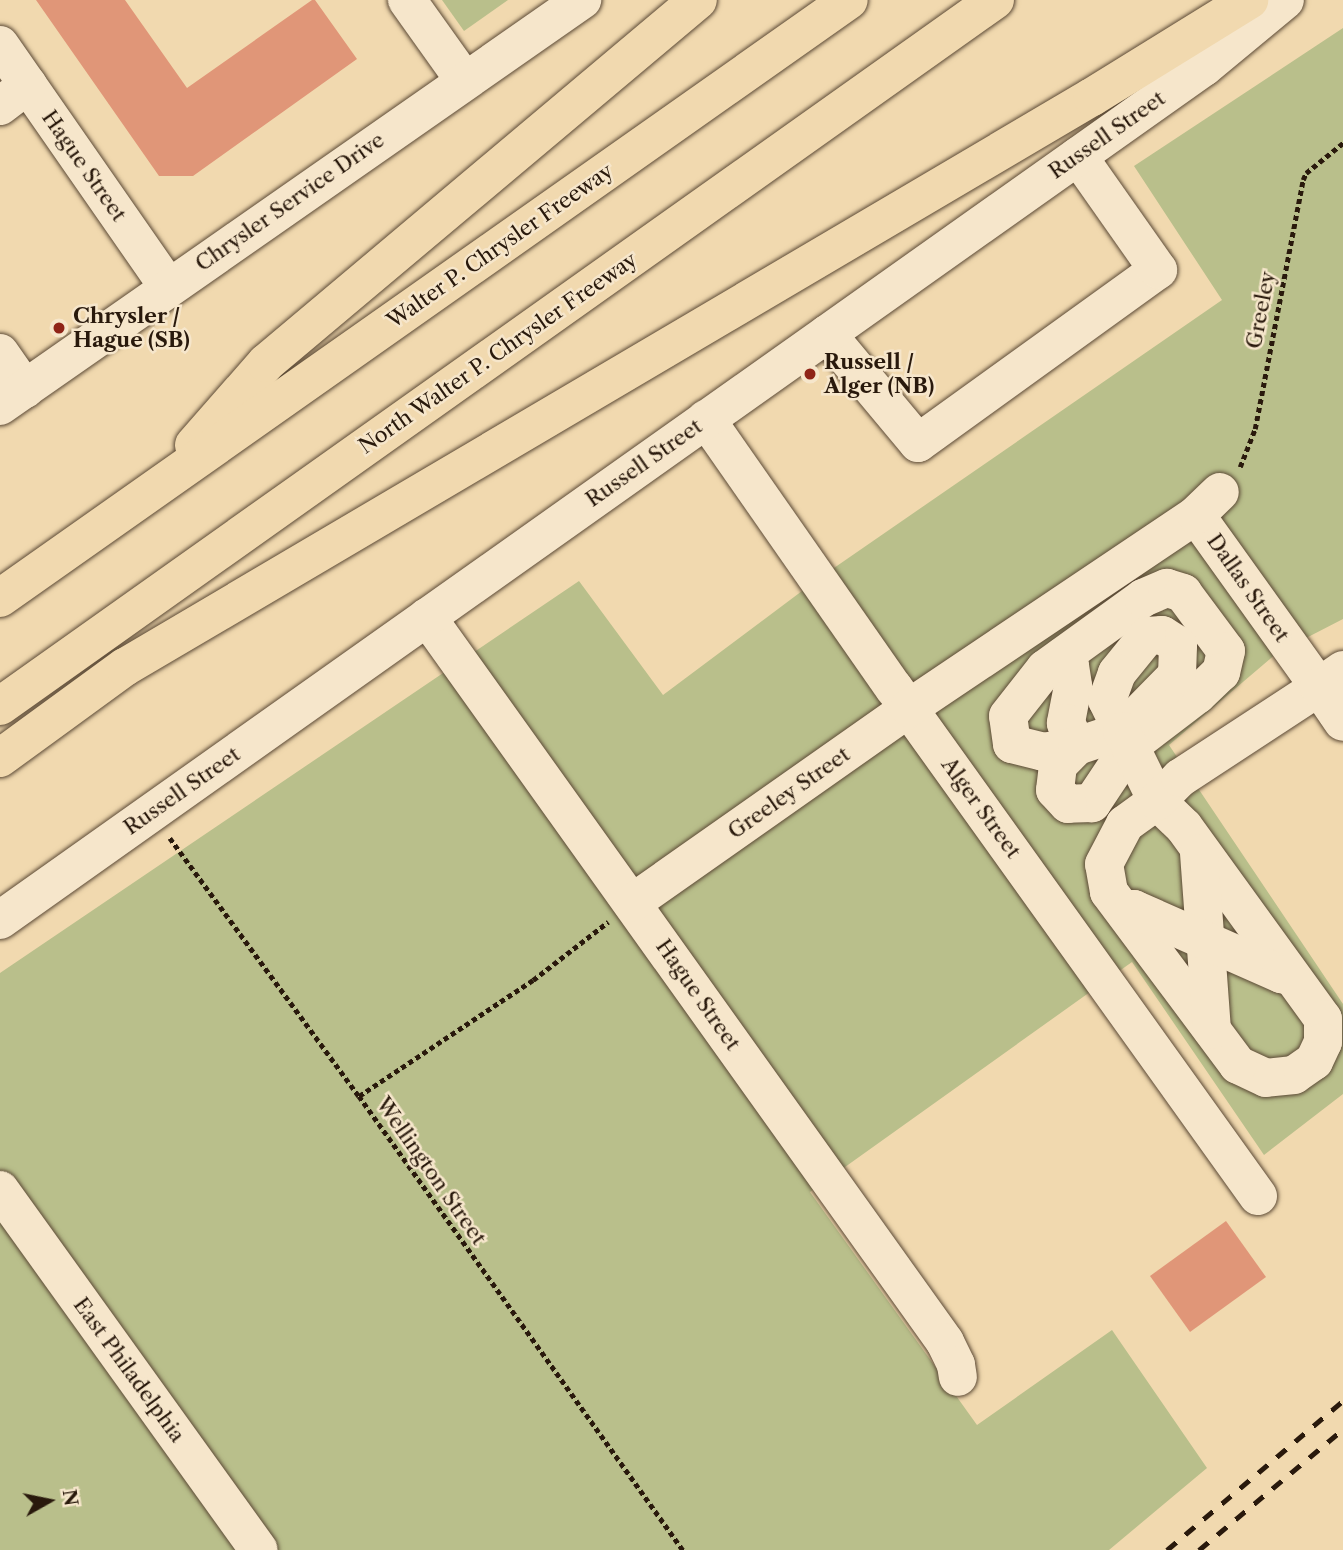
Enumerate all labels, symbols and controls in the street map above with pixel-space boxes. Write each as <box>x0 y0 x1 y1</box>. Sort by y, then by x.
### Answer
street label: Russell Street <box>1044 86 1170 184</box>
street label: Hague Street <box>36 106 132 226</box>
street label: Chrysler Service Drive <box>191 127 389 277</box>
street label: Walter P. Chrysler Freeway <box>382 158 618 334</box>
street label: North Walter P. Chrysler Freeway <box>353 246 643 460</box>
street label: Greeley <box>1241 269 1281 351</box>
place label: Chrysler / Hague (SB) <box>73 303 190 353</box>
marker: Chrysler / Hague (SB) <box>51 320 67 336</box>
place label: Russell / Alger (NB) <box>824 349 934 399</box>
marker: Russell / Alger (NB) <box>802 366 818 382</box>
street label: Russell Street <box>581 414 707 512</box>
street label: Dallas Street <box>1202 529 1294 647</box>
street label: Russell Street <box>119 742 245 840</box>
street label: Greeley Street <box>723 742 855 844</box>
street label: Alger Street <box>936 753 1026 863</box>
street label: Hague Street <box>650 935 746 1055</box>
street label: Wellington Street <box>371 1092 491 1250</box>
street label: East Philadelphia <box>68 1293 190 1447</box>
north arrow <box>14 1466 84 1536</box>
text: N <box>58 1488 83 1508</box>

